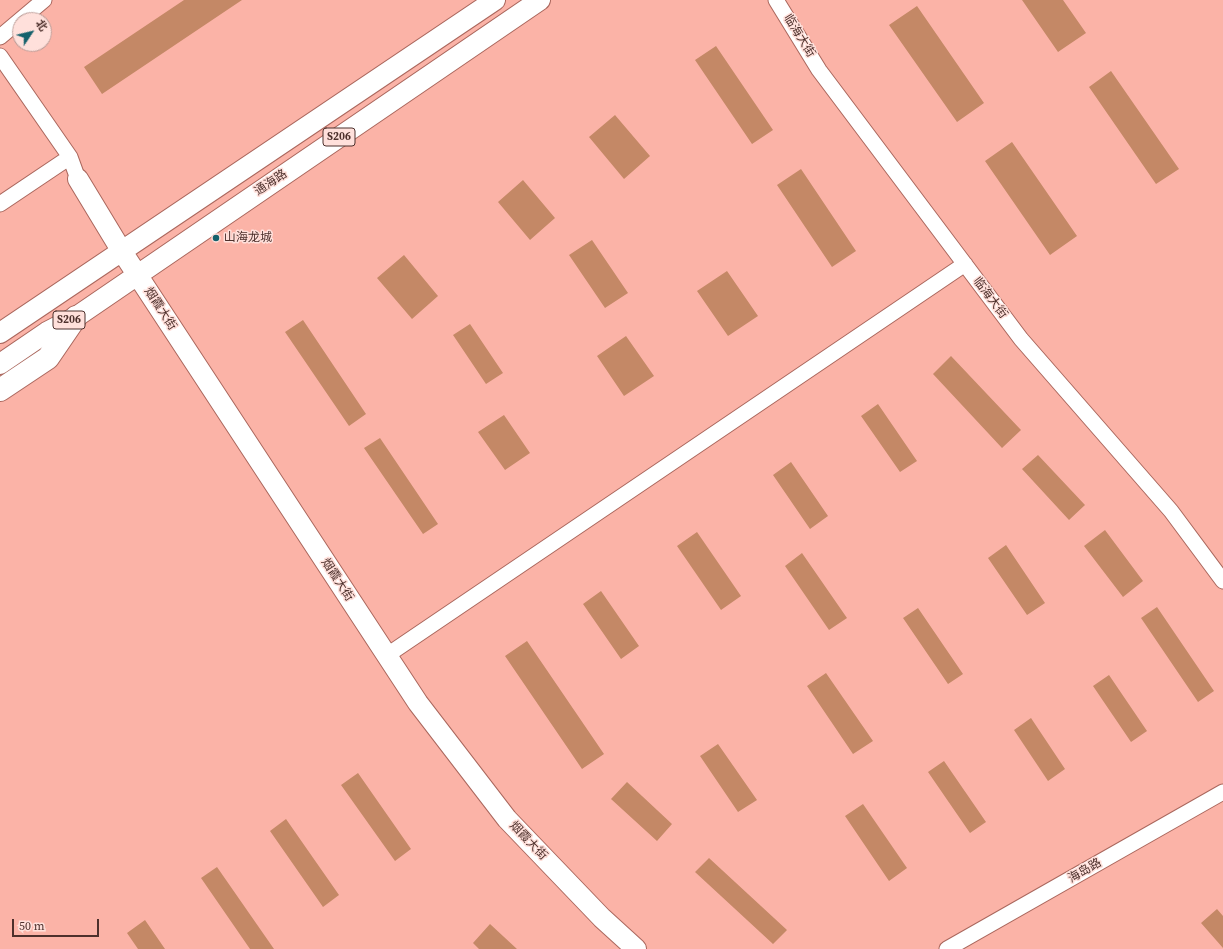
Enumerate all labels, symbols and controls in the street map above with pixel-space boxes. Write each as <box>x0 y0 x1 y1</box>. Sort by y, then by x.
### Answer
north arrow <box>12 12 52 52</box>
street label: 临海大街 <box>780 12 818 60</box>
text: 北 <box>32 17 51 34</box>
road number: S206 <box>323 128 355 146</box>
street label: 通海路 <box>252 167 290 199</box>
place label: 山海龙城 <box>224 231 272 245</box>
marker: 山海龙城 <box>211 233 221 243</box>
street label: 临海大街 <box>970 274 1010 322</box>
street label: 烟霞大街 <box>141 285 179 333</box>
road number: S206 <box>53 311 85 329</box>
street label: 烟霞大街 <box>318 556 356 604</box>
street label: 烟霞大街 <box>506 819 550 863</box>
street label: 海岛路 <box>1066 856 1104 886</box>
scale bar <box>14 911 101 937</box>
text: 50 m <box>19 918 45 934</box>

